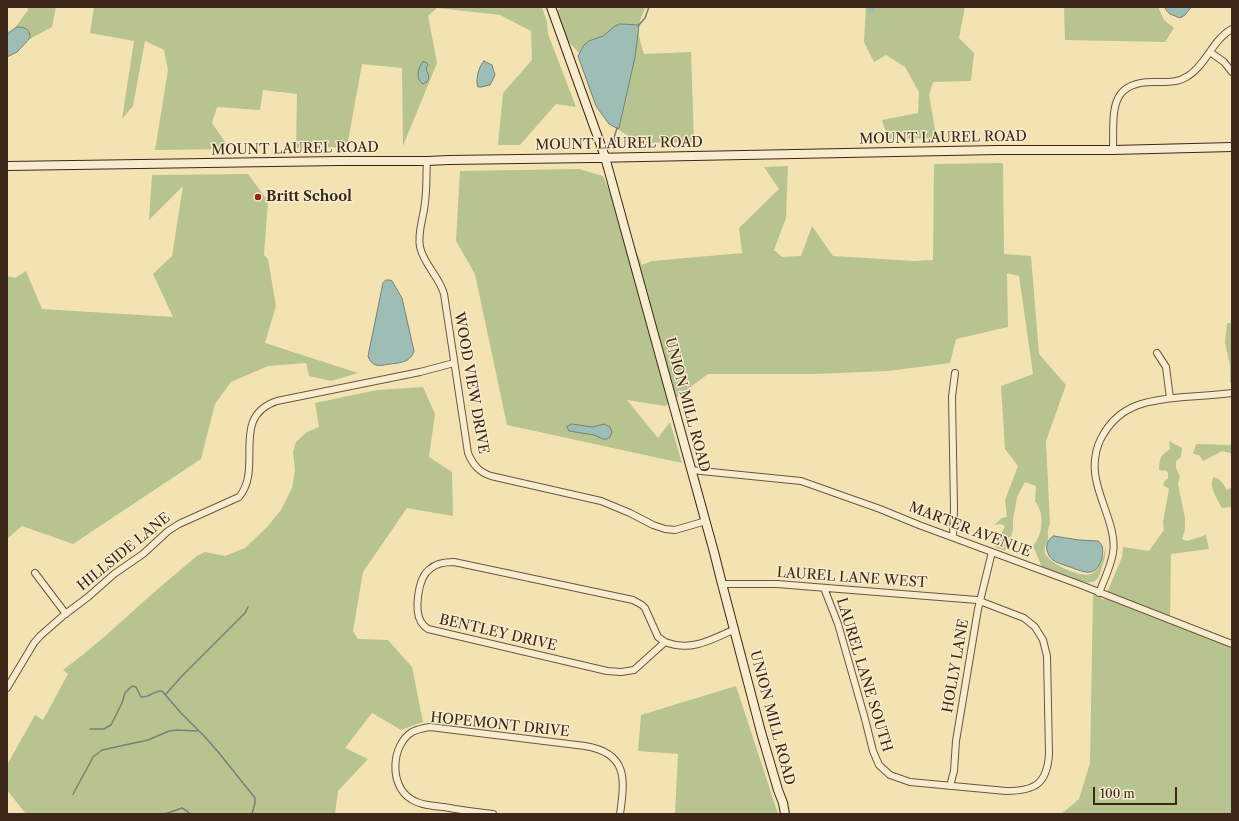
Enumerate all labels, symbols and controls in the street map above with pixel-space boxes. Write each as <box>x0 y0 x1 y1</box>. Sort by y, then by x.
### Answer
street label: MOUNT LAUREL ROAD <box>859 128 1027 148</box>
street label: MOUNT LAUREL ROAD <box>535 134 703 154</box>
street label: MOUNT LAUREL ROAD <box>211 139 379 159</box>
place label: Britt School <box>266 189 352 205</box>
marker: Britt School <box>253 192 263 202</box>
street label: WOOD VIEW DRIVE <box>450 311 492 455</box>
street label: UNION MILL ROAD <box>661 336 713 474</box>
street label: MARTER AVENUE <box>906 499 1034 561</box>
street label: HILLSIDE LANE <box>74 509 174 595</box>
street label: LAUREL LANE WEST <box>776 564 928 592</box>
street label: LAUREL LANE SOUTH <box>833 596 895 754</box>
street label: BENTLEY DRIVE <box>437 611 559 655</box>
street label: HOLLY LANE <box>939 618 973 714</box>
street label: UNION MILL ROAD <box>746 649 798 787</box>
street label: HOPEMONT DRIVE <box>430 709 570 741</box>
scale bar <box>1095 779 1179 805</box>
text: 100 m <box>1100 786 1135 801</box>

